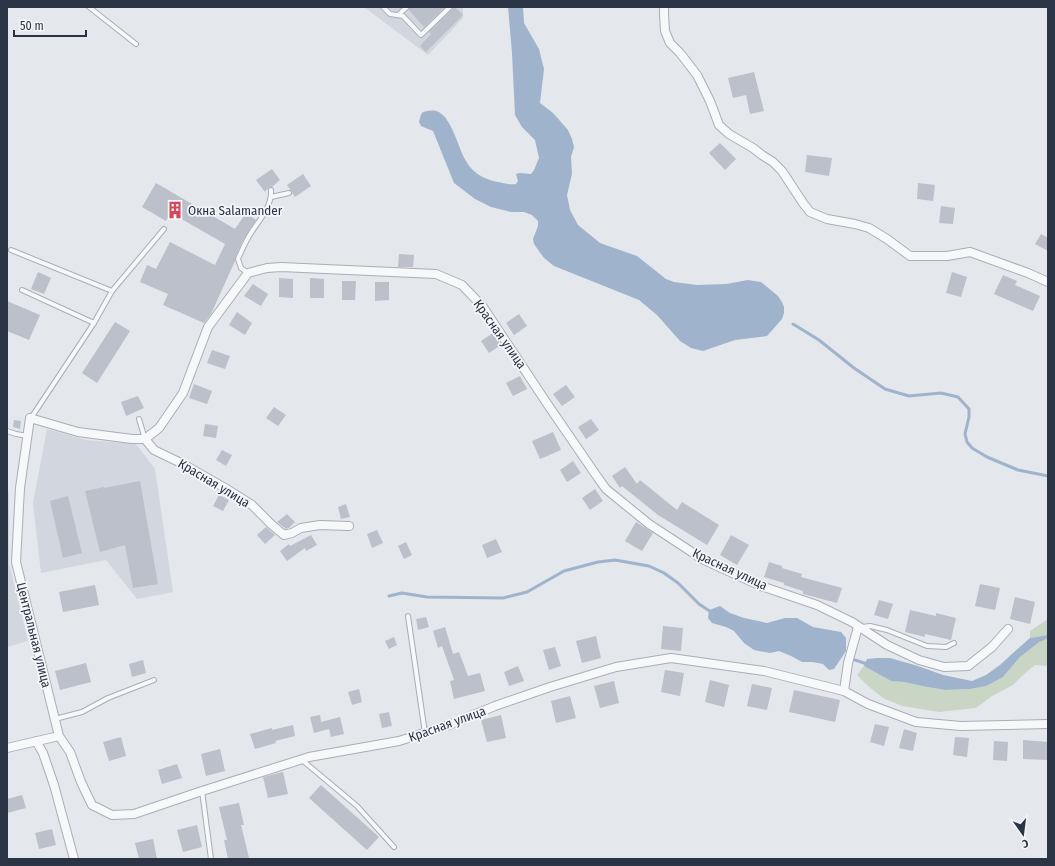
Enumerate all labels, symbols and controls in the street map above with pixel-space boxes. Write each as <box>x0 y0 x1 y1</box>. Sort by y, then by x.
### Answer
scale bar <box>14 12 86 38</box>
text: 50 m <box>20 19 44 33</box>
building icon: Окна Salamander <box>165 200 185 220</box>
place label: Окна Salamander <box>188 203 283 218</box>
street label: Красная улица <box>471 297 529 371</box>
street label: Красная улица <box>175 456 253 510</box>
street label: Красная улица <box>690 545 770 593</box>
street label: Центральная улица <box>14 581 54 689</box>
street label: Красная улица <box>406 703 488 745</box>
north arrow <box>1003 814 1043 854</box>
text: С <box>1021 836 1030 850</box>

